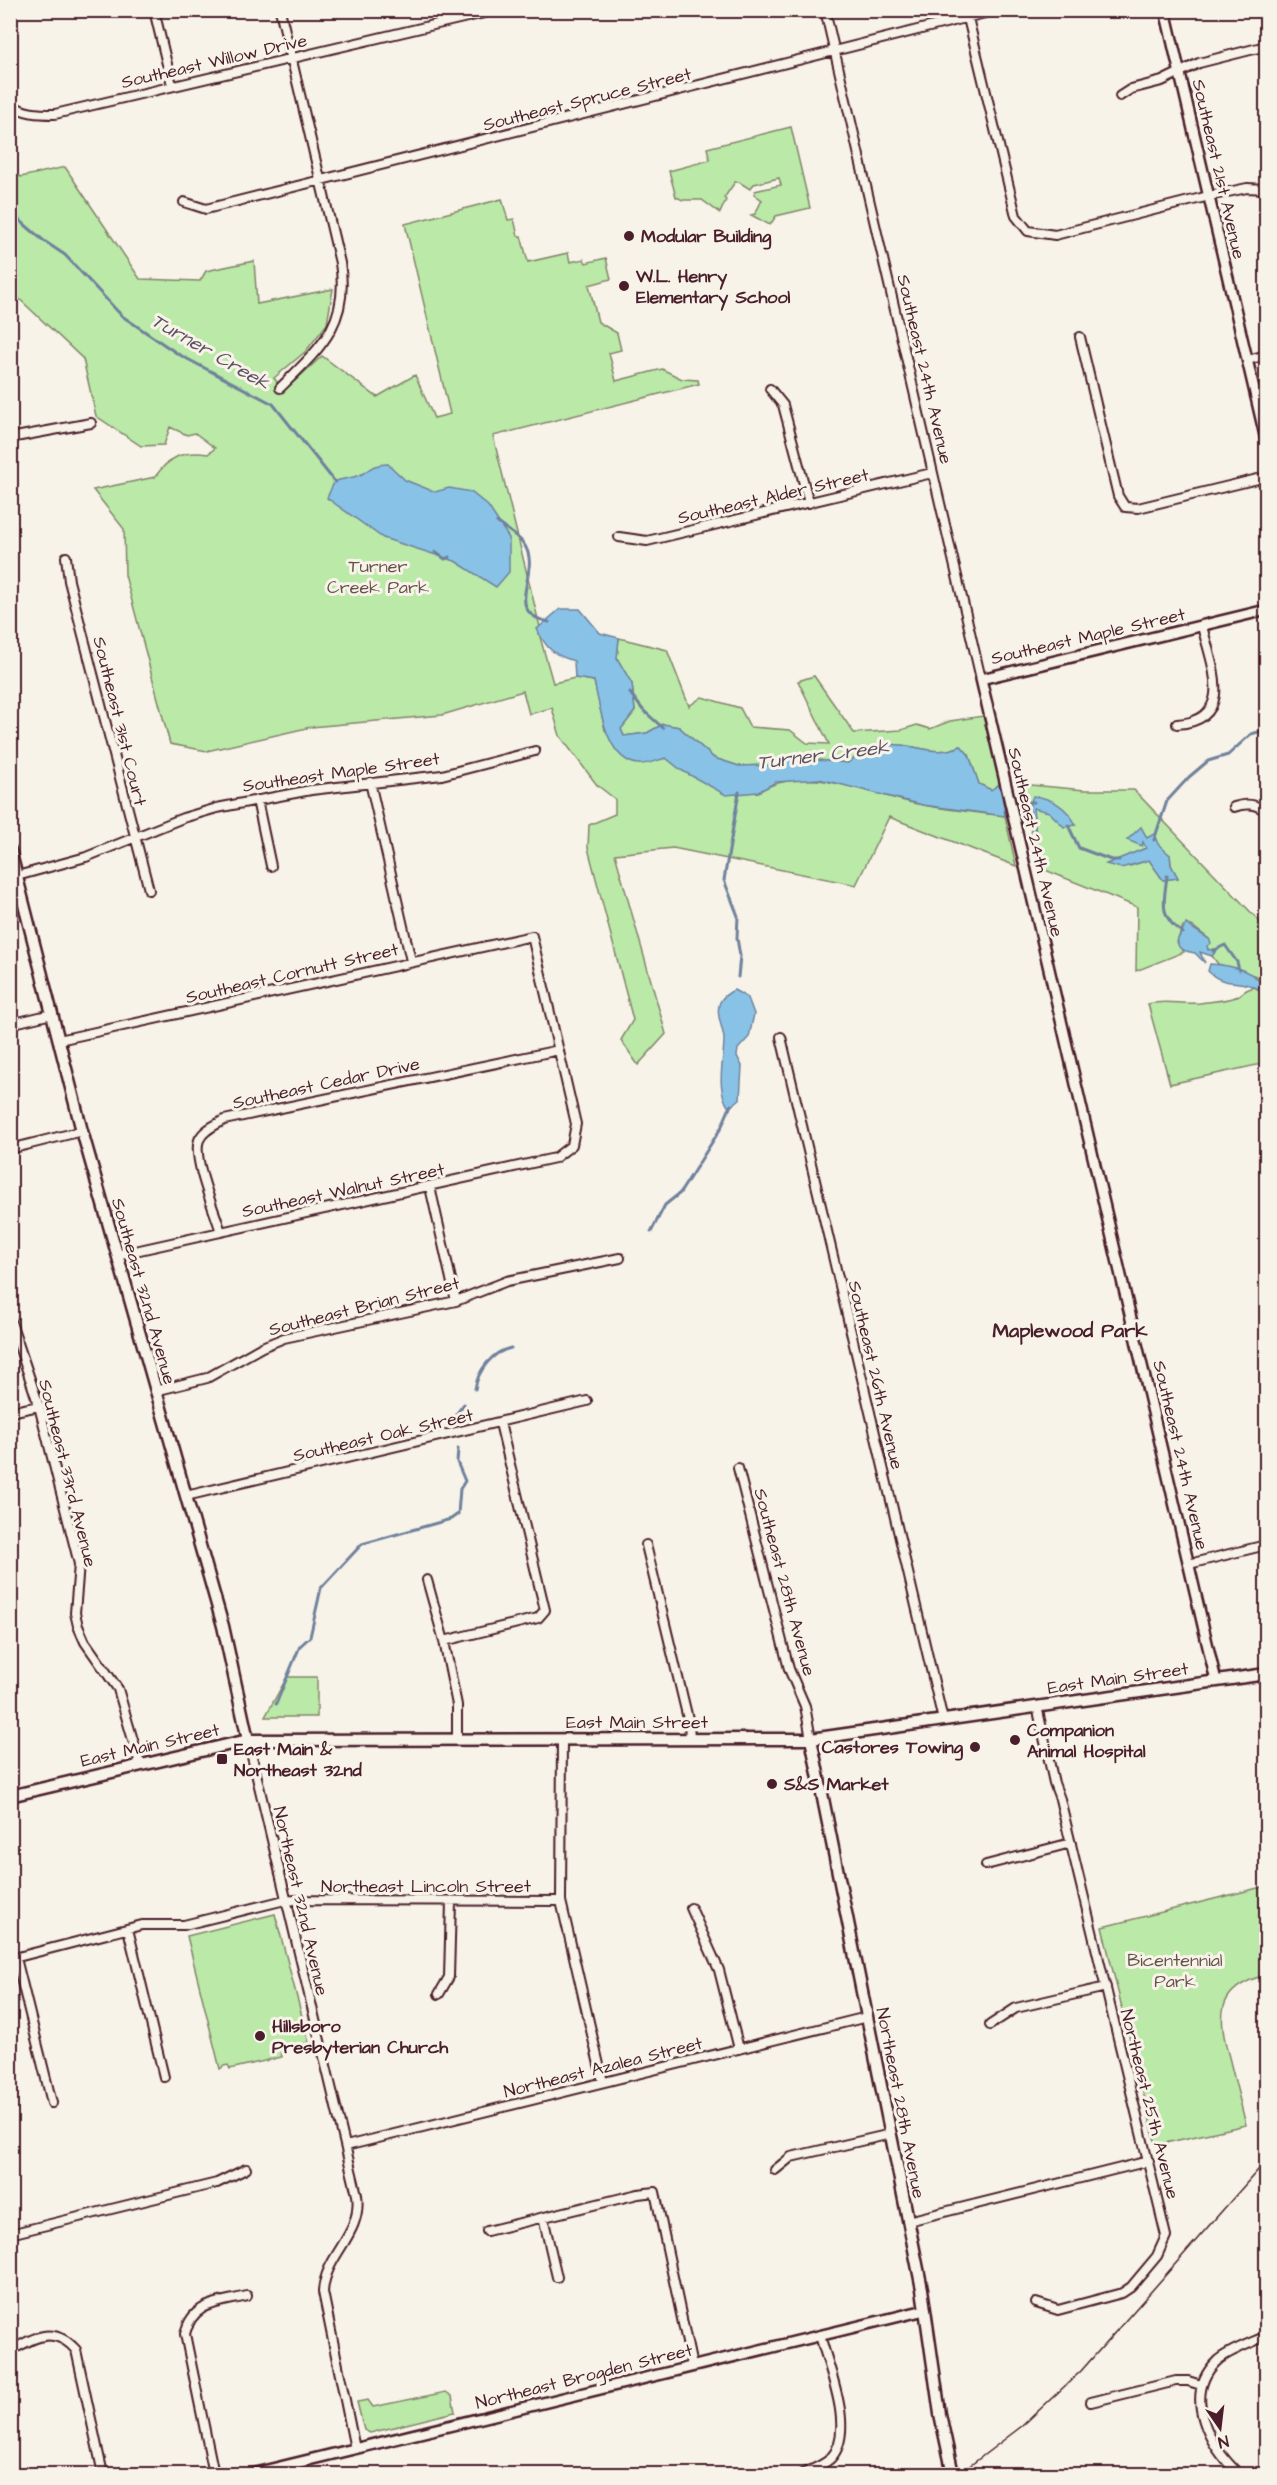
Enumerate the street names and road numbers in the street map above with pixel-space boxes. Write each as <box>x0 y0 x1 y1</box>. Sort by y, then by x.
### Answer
street label: Southeast Willow Drive <box>119 28 310 95</box>
street label: Southeast Spruce Street <box>480 61 695 137</box>
street label: Southeast 21st Avenue <box>1186 77 1251 262</box>
street label: Southeast 24th Avenue <box>891 272 959 467</box>
street label: Southeast Alder Street <box>675 462 872 531</box>
street label: Southeast Maple Street <box>988 602 1188 671</box>
street label: Southeast 31st Court <box>86 634 153 809</box>
street label: Southeast 24th Avenue <box>1002 745 1070 940</box>
street label: Southeast Maple Street <box>241 746 442 799</box>
street label: Southeast Cornutt Street <box>183 937 402 1010</box>
street label: Southeast Cedar Drive <box>230 1051 422 1116</box>
street label: Southeast Walnut Street <box>240 1157 447 1224</box>
street label: Southeast 32nd Avenue <box>105 1195 182 1388</box>
street label: Southeast Brian Street <box>266 1271 463 1342</box>
street label: Southeast 26th Avenue <box>842 1278 909 1472</box>
street label: Southeast 24th Avenue <box>1147 1358 1215 1553</box>
street label: Southeast 33rd Avenue <box>32 1377 103 1570</box>
street label: Southeast Oak Street <box>290 1402 476 1468</box>
street label: Southeast 28th Avenue <box>747 1486 822 1679</box>
street label: East Main Street <box>1046 1656 1191 1701</box>
street label: East Main Street <box>566 1710 709 1735</box>
street label: East Main Street <box>78 1717 223 1774</box>
street label: Northeast 32nd Avenue <box>267 1804 334 1998</box>
street label: Northeast Lincoln Street <box>321 1874 532 1899</box>
street label: Northeast 28th Avenue <box>870 2006 931 2201</box>
street label: Northeast 25th Avenue <box>1114 2007 1185 2202</box>
street label: Northeast Azalea Street <box>501 2031 706 2104</box>
street label: Northeast Brogden Street <box>473 2337 696 2417</box>

